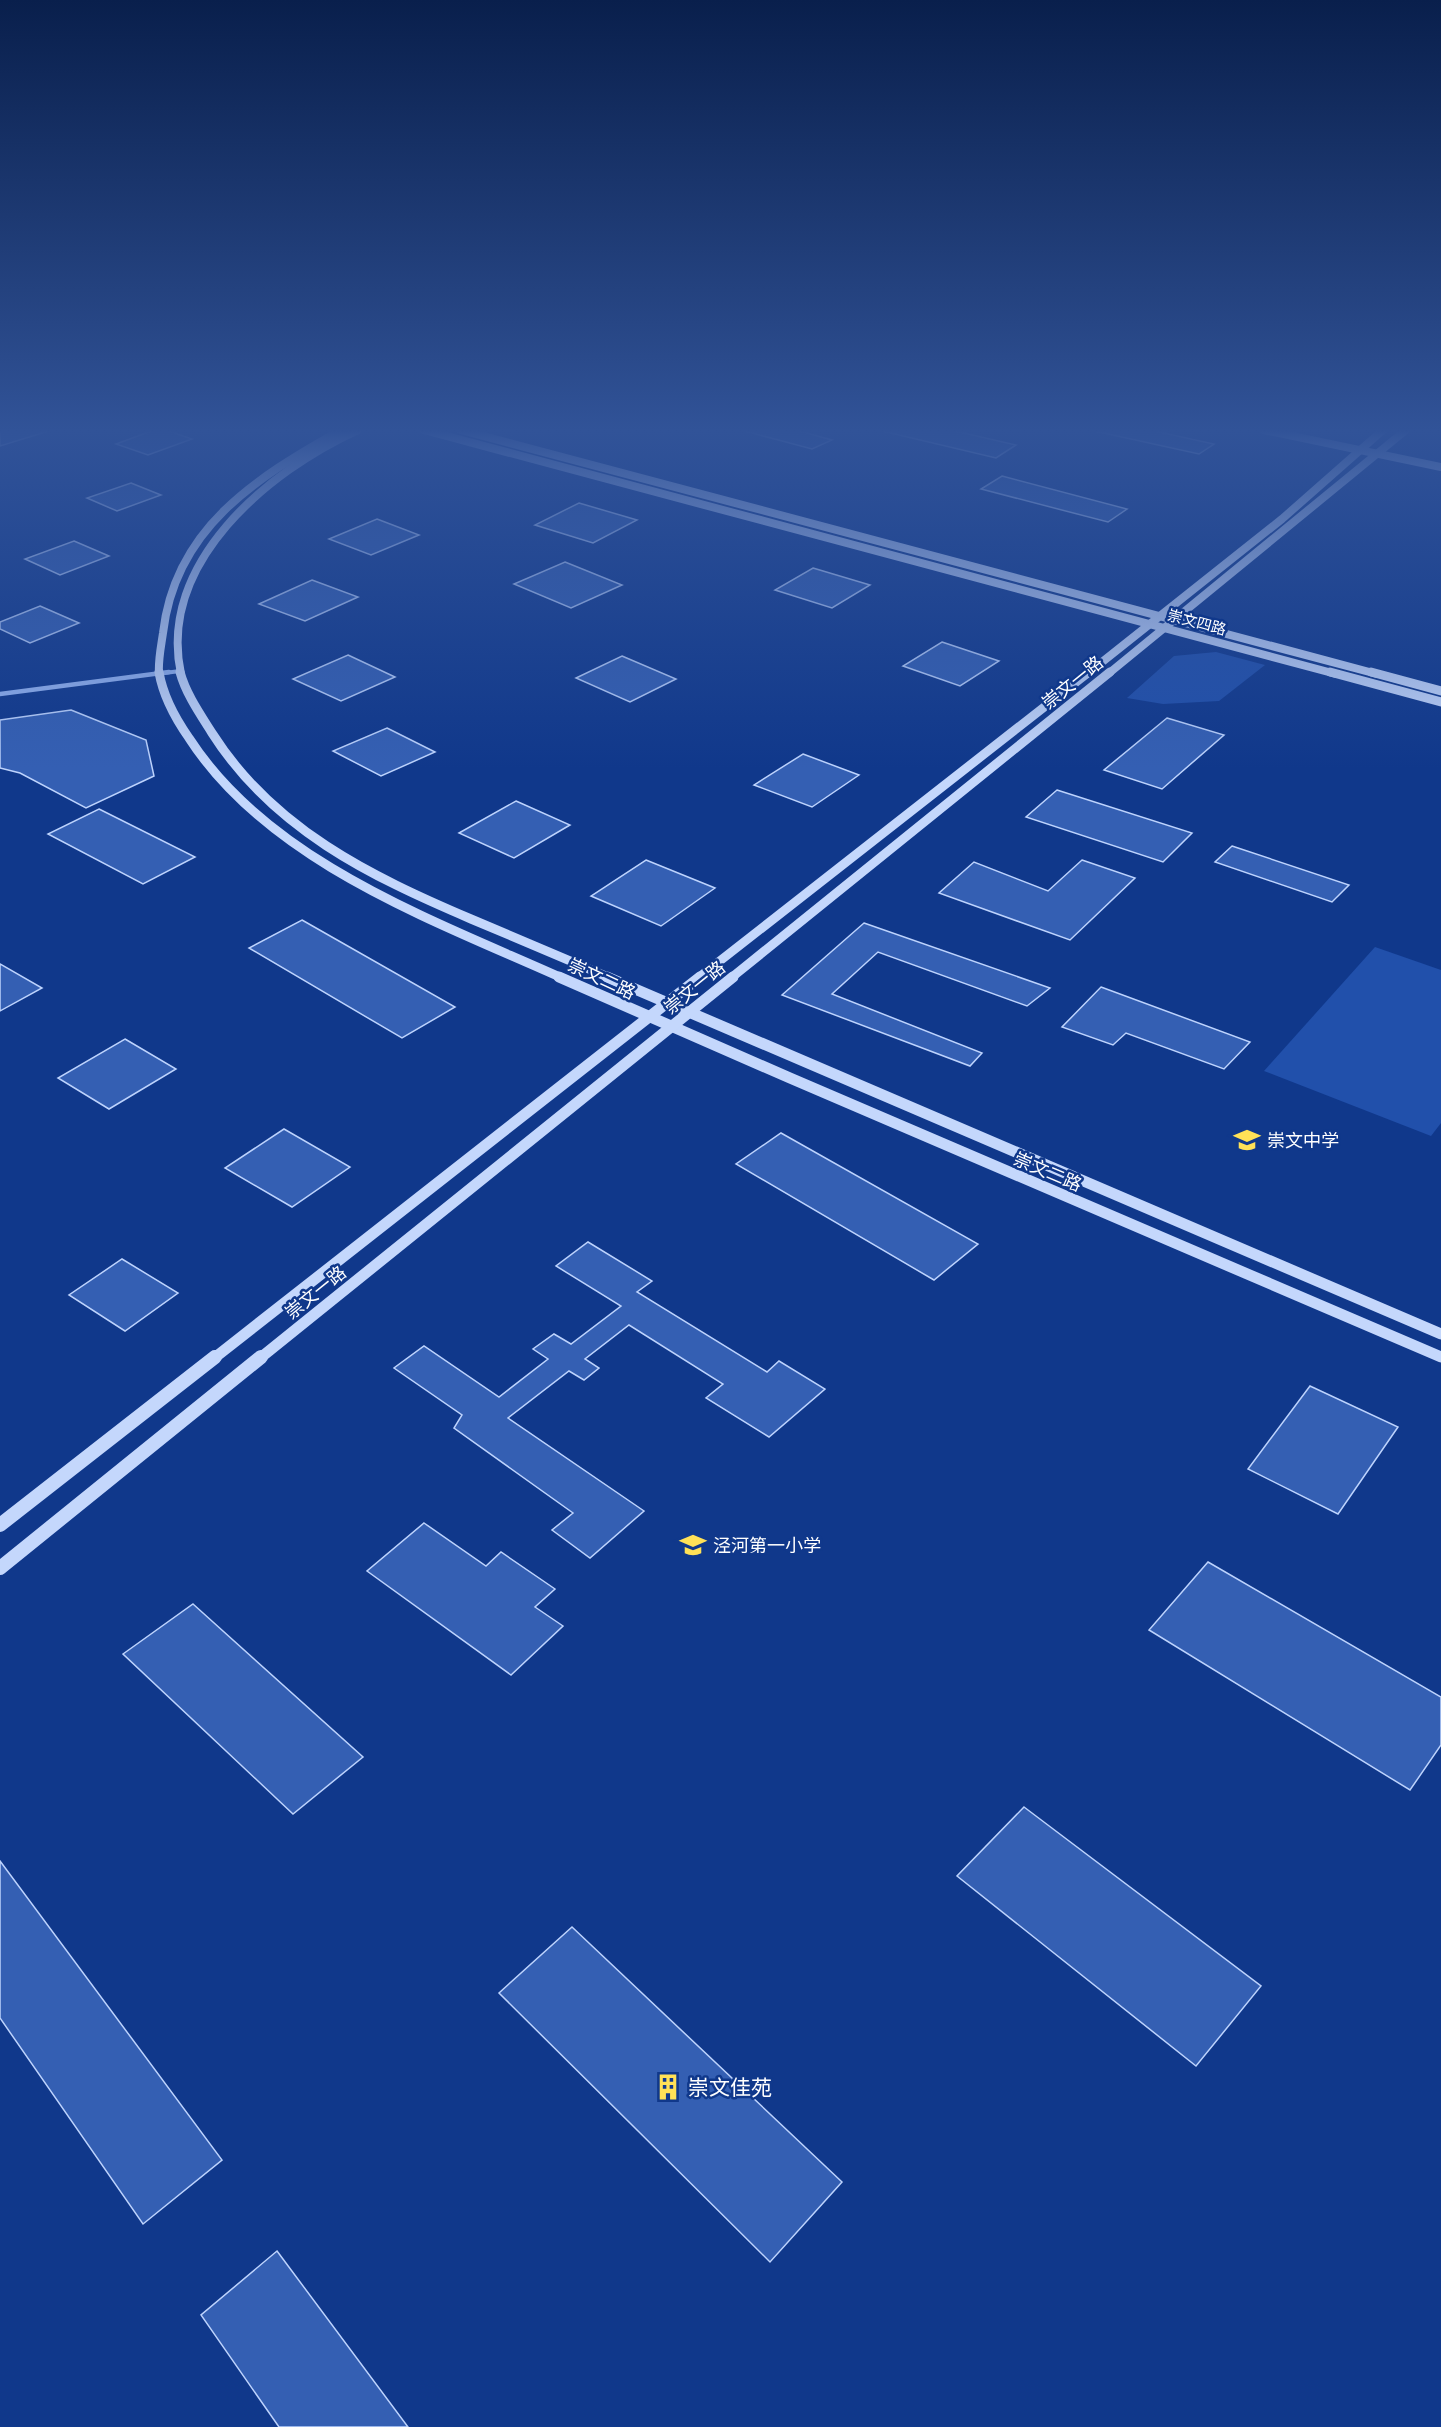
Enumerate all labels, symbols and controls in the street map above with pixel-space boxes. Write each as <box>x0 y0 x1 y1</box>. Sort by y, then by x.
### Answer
street label: 崇文四路 <box>1166 606 1228 638</box>
street label: 崇文一路 <box>1038 652 1106 712</box>
street label: 崇文二路 <box>565 954 639 1002</box>
street label: 崇文一路 <box>660 957 728 1017</box>
school or university icon: 崇文中学 <box>1232 1125 1262 1155</box>
place label: 崇文中学 <box>1267 1130 1339 1150</box>
street label: 崇文二路 <box>1011 1148 1085 1194</box>
street label: 崇文一路 <box>281 1262 349 1322</box>
school or university icon: 泾河第一小学 <box>678 1530 708 1560</box>
place label: 泾河第一小学 <box>713 1535 821 1555</box>
building icon: 崇文佳苑 <box>653 2072 683 2102</box>
place label: 崇文佳苑 <box>688 2075 772 2099</box>

